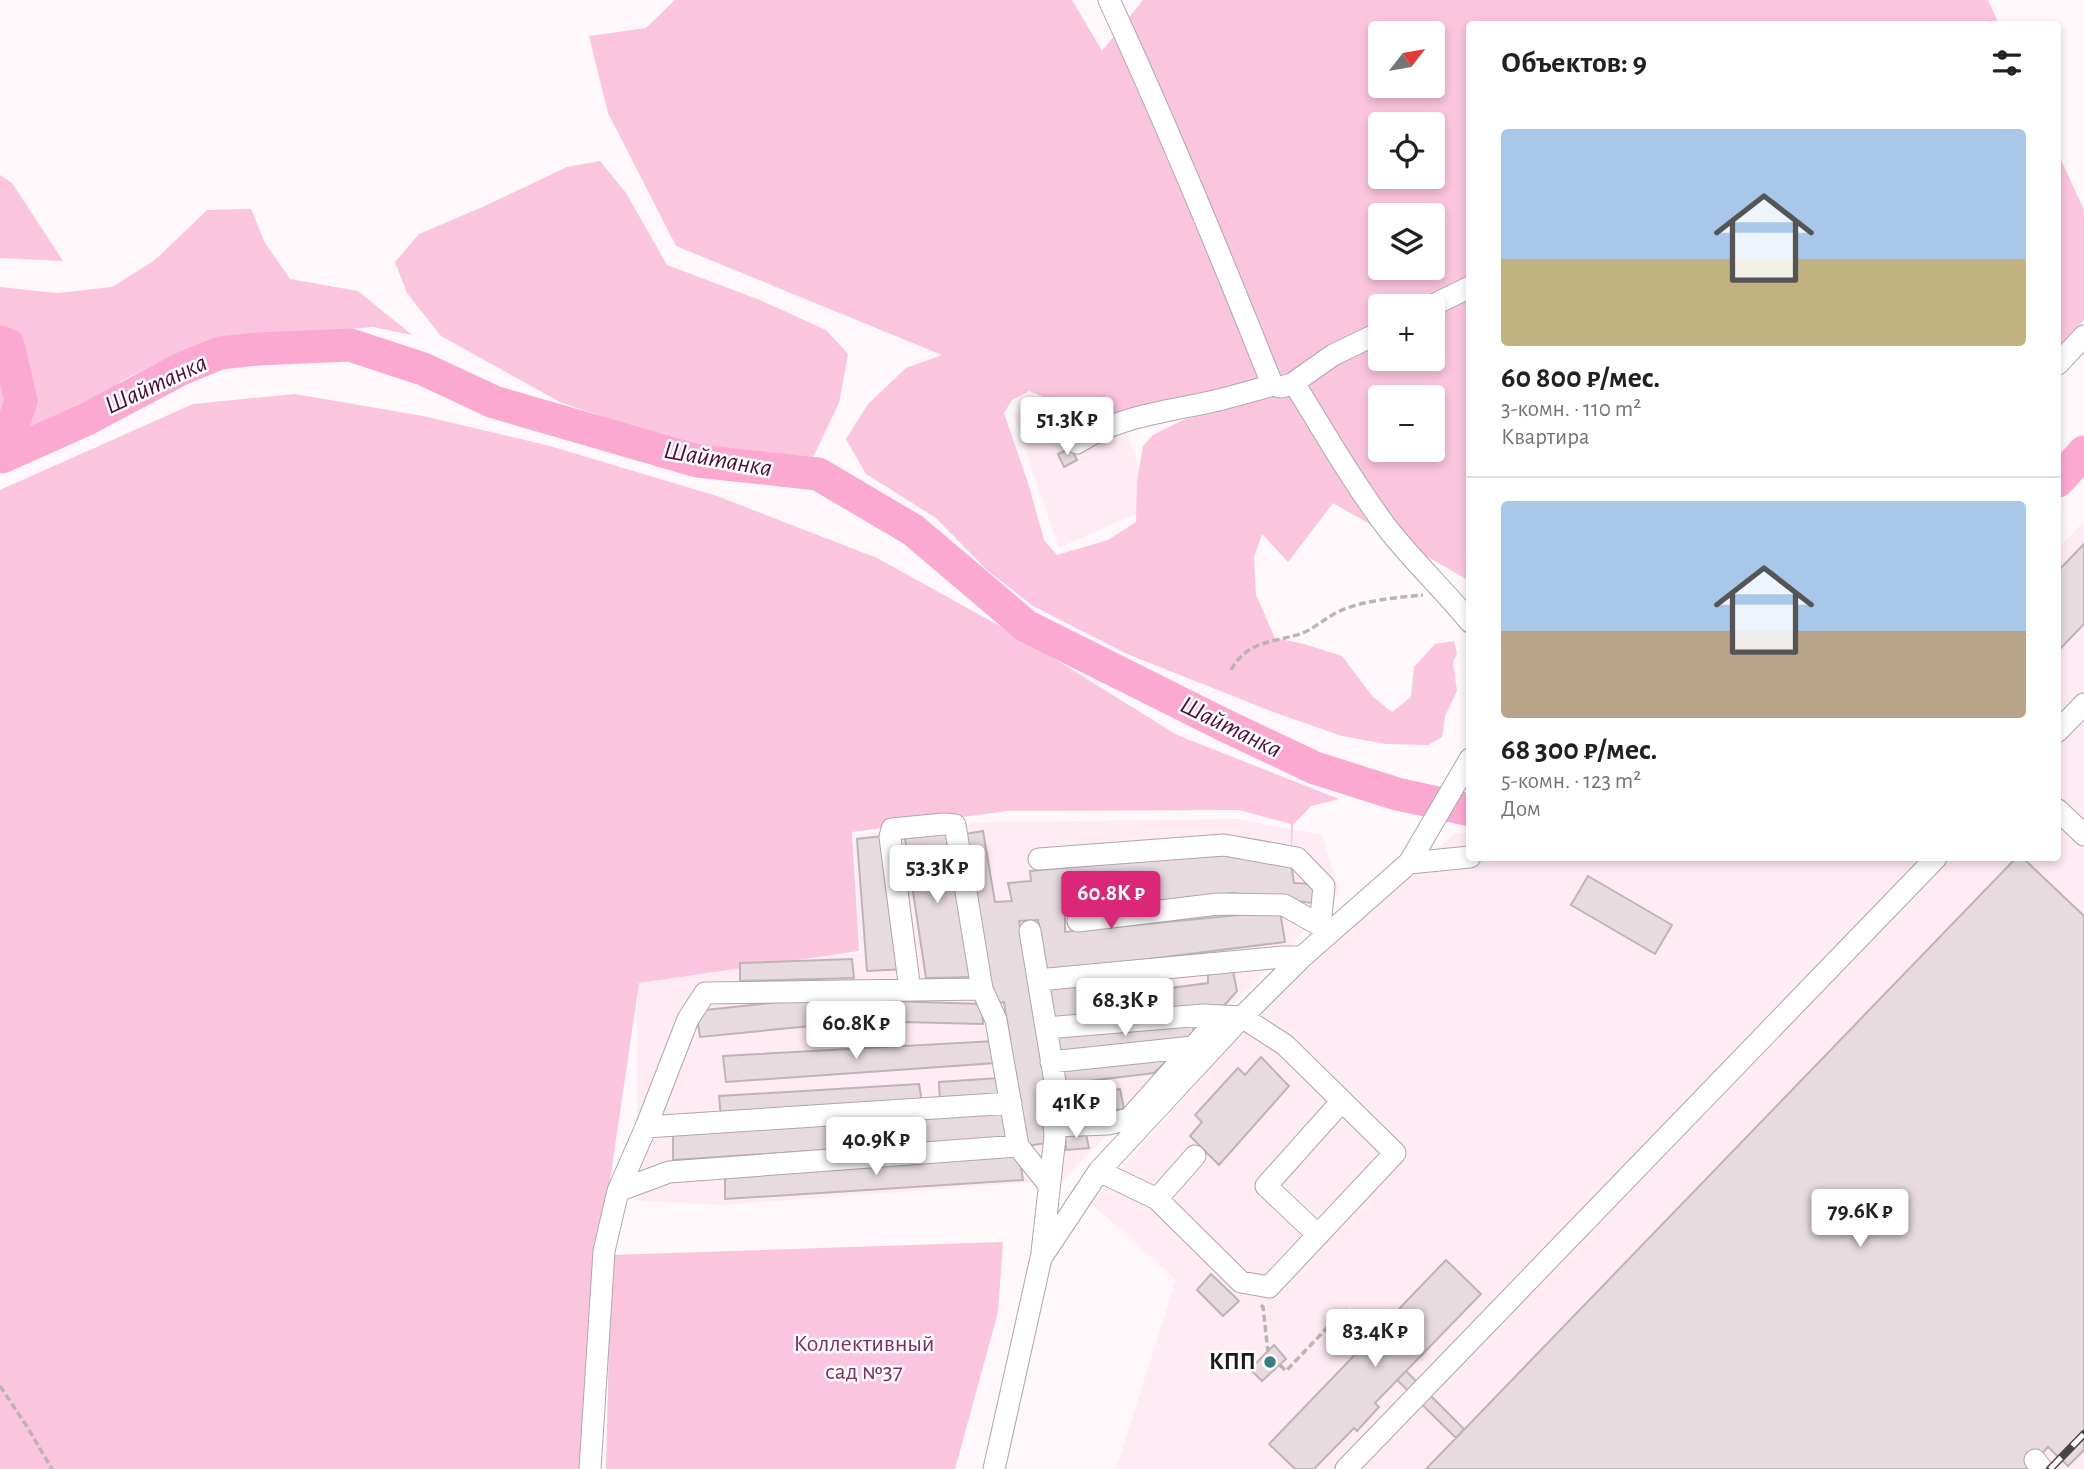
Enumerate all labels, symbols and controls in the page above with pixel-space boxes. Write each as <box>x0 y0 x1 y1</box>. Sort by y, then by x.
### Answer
north arrow <box>1368 21 1446 98</box>
map controls <box>1368 21 1445 462</box>
icon: filters <box>1988 44 2026 82</box>
text: Объектов: 9 <box>1501 48 1647 78</box>
button: locate <box>1368 112 1445 189</box>
icon: home <box>1701 175 1827 301</box>
button: layers <box>1368 203 1445 280</box>
button: + <box>1368 294 1445 371</box>
water label: Шайтанка <box>101 349 211 419</box>
text: 60 800 ₽/мес. <box>1501 363 1660 393</box>
button: − <box>1368 385 1445 462</box>
pin: 51.3K ₽ <box>1002 398 1132 457</box>
text: 3-комн. · 110 m² <box>1501 398 1641 421</box>
text: 51.3K ₽ <box>1036 408 1098 431</box>
text: Квартира <box>1501 426 1589 449</box>
water label: Шайтанка <box>662 437 774 481</box>
icon: home <box>1701 547 1827 673</box>
water label: Шайтанка <box>1176 691 1286 763</box>
text: 68 300 ₽/мес. <box>1501 735 1657 765</box>
text: 5-комн. · 123 m² <box>1501 770 1641 793</box>
text: Дом <box>1501 798 1541 821</box>
pin: 53.3K ₽ <box>872 846 1002 905</box>
text: 53.3K ₽ <box>906 856 968 879</box>
pin: 60.8K ₽ <box>1046 872 1176 931</box>
text: 60.8K ₽ <box>1077 882 1145 905</box>
pin: 68.3K ₽ <box>1060 978 1190 1038</box>
text: 68.3K ₽ <box>1092 989 1158 1012</box>
pin: 60.8K ₽ <box>791 1002 921 1061</box>
text: 60.8K ₽ <box>822 1012 890 1035</box>
pin: 41K ₽ <box>1027 1080 1125 1140</box>
text: 41K ₽ <box>1052 1091 1100 1114</box>
pin: 40.9K ₽ <box>811 1118 941 1177</box>
text: 40.9K ₽ <box>842 1128 910 1151</box>
pin: 79.6K ₽ <box>1795 1190 1925 1249</box>
text: 79.6K ₽ <box>1827 1200 1893 1223</box>
pin: 83.4K ₽ <box>1310 1310 1440 1369</box>
text: 83.4K ₽ <box>1342 1320 1408 1343</box>
park label: Коллективный сад №37 <box>793 1332 935 1384</box>
place label: КПП <box>1209 1350 1256 1374</box>
marker: КПП <box>1262 1354 1278 1370</box>

